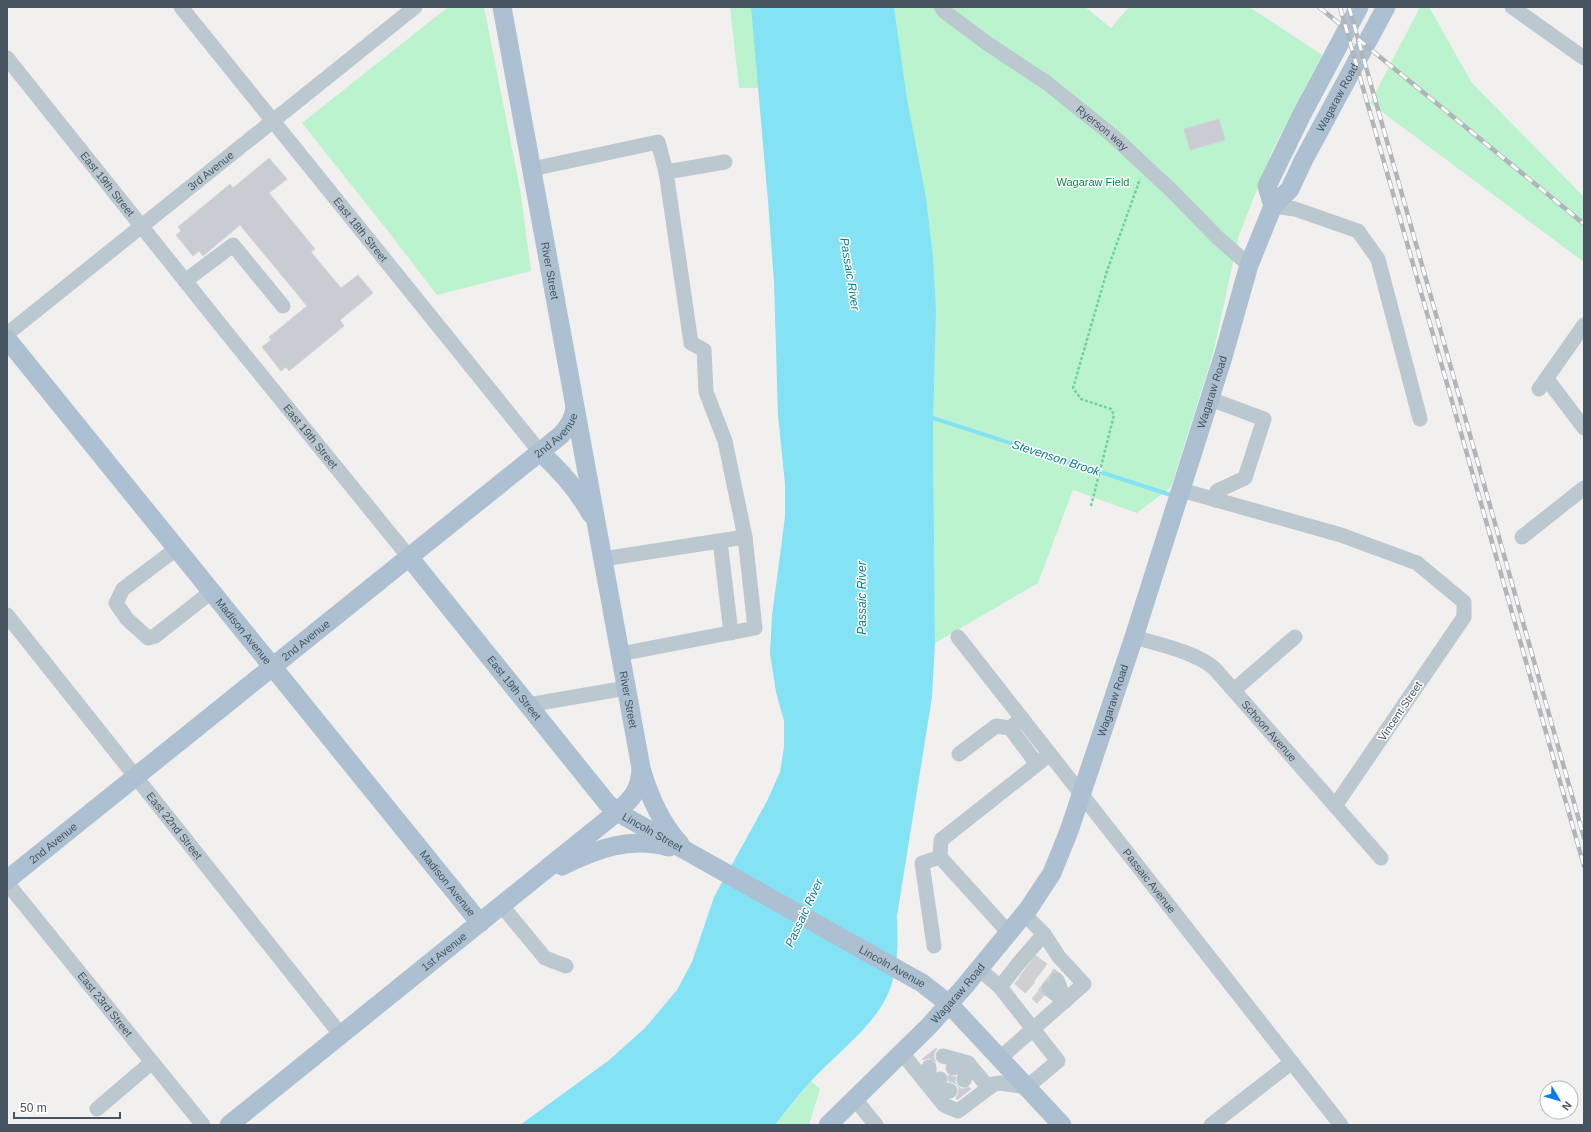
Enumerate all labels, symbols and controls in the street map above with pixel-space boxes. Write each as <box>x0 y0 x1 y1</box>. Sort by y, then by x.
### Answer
street label: Wagaraw Road <box>1314 61 1360 134</box>
street label: Ryerson way <box>1074 103 1131 153</box>
street label: East 19th Street <box>78 149 137 218</box>
street label: 3rd Avenue <box>185 149 236 193</box>
park label: Wagaraw Field <box>1057 176 1129 188</box>
street label: East 18th Street <box>331 195 390 264</box>
water label: Passaic River <box>837 237 863 312</box>
street label: River Street <box>539 241 561 300</box>
street label: Wagaraw Road <box>1195 354 1229 430</box>
street label: East 19th Street <box>281 402 340 471</box>
street label: 2nd Avenue <box>532 412 580 460</box>
water label: Stevenson Brook <box>1010 437 1103 479</box>
water label: Passaic River <box>855 560 869 635</box>
street label: Madison Avenue <box>213 596 274 667</box>
street label: 2nd Avenue <box>279 617 332 663</box>
street label: East 19th Street <box>485 653 544 722</box>
street label: Wagaraw Road <box>1095 663 1130 738</box>
street label: River Street <box>617 670 640 729</box>
street label: Vincent Street <box>1376 679 1424 743</box>
street label: Schoon Avenue <box>1239 698 1299 764</box>
street label: East 22nd Street <box>144 790 205 861</box>
street label: Lincoln Street <box>620 810 685 854</box>
street label: 2nd Avenue <box>27 820 79 866</box>
street label: Passaic Avenue <box>1121 846 1178 915</box>
street label: Madison Avenue <box>417 848 478 918</box>
water label: Passaic River <box>782 876 826 949</box>
street label: 1st Avenue <box>419 930 469 973</box>
street label: Lincoln Avenue <box>857 943 928 990</box>
street label: Wagaraw Road <box>928 961 987 1026</box>
street label: East 23rd Street <box>75 970 135 1039</box>
north arrow <box>1539 1080 1579 1120</box>
scale bar <box>14 1094 120 1120</box>
text: N <box>1560 1099 1574 1113</box>
text: 50 m <box>20 1101 47 1115</box>

